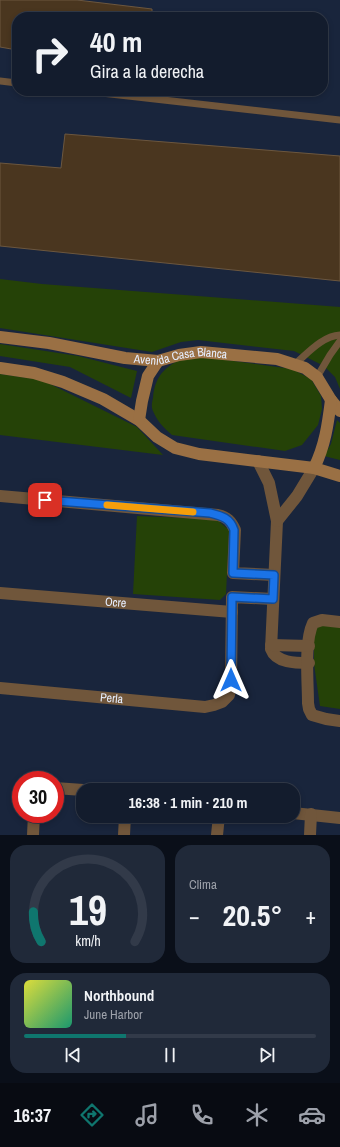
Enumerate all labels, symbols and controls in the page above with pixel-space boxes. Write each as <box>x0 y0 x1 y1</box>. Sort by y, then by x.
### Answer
text: 40 m <box>90 23 142 61</box>
icon: right <box>24 28 76 80</box>
text: Gira a la derecha <box>90 59 204 84</box>
street label: Avenida Casa Blanca <box>132 344 228 369</box>
pin <box>28 483 62 517</box>
icon: arrive <box>34 489 56 511</box>
street label: Ocre <box>104 594 127 611</box>
position arrow <box>210 659 252 701</box>
street label: Perla <box>99 689 124 707</box>
speed limit sign: 30 <box>12 771 64 823</box>
text: 16:38 · 1 min · 210 m <box>129 792 247 813</box>
text: Clima <box>189 876 217 893</box>
text: 19 <box>69 882 106 938</box>
text: 20.5° <box>223 895 282 935</box>
text: − <box>189 901 200 931</box>
text: + <box>305 901 316 931</box>
text: km/h <box>75 931 100 950</box>
text: Northbound <box>84 985 154 1006</box>
text: June Harbor <box>84 1006 143 1023</box>
icon: previous <box>62 1044 84 1066</box>
icon: pause <box>159 1044 181 1066</box>
icon: next <box>256 1044 278 1066</box>
icon: directions <box>78 1101 106 1129</box>
icon: music <box>133 1101 161 1129</box>
icon: phone <box>188 1101 216 1129</box>
icon: climate <box>243 1101 271 1129</box>
icon: car <box>298 1101 326 1129</box>
text: 16:37 <box>14 1103 51 1128</box>

